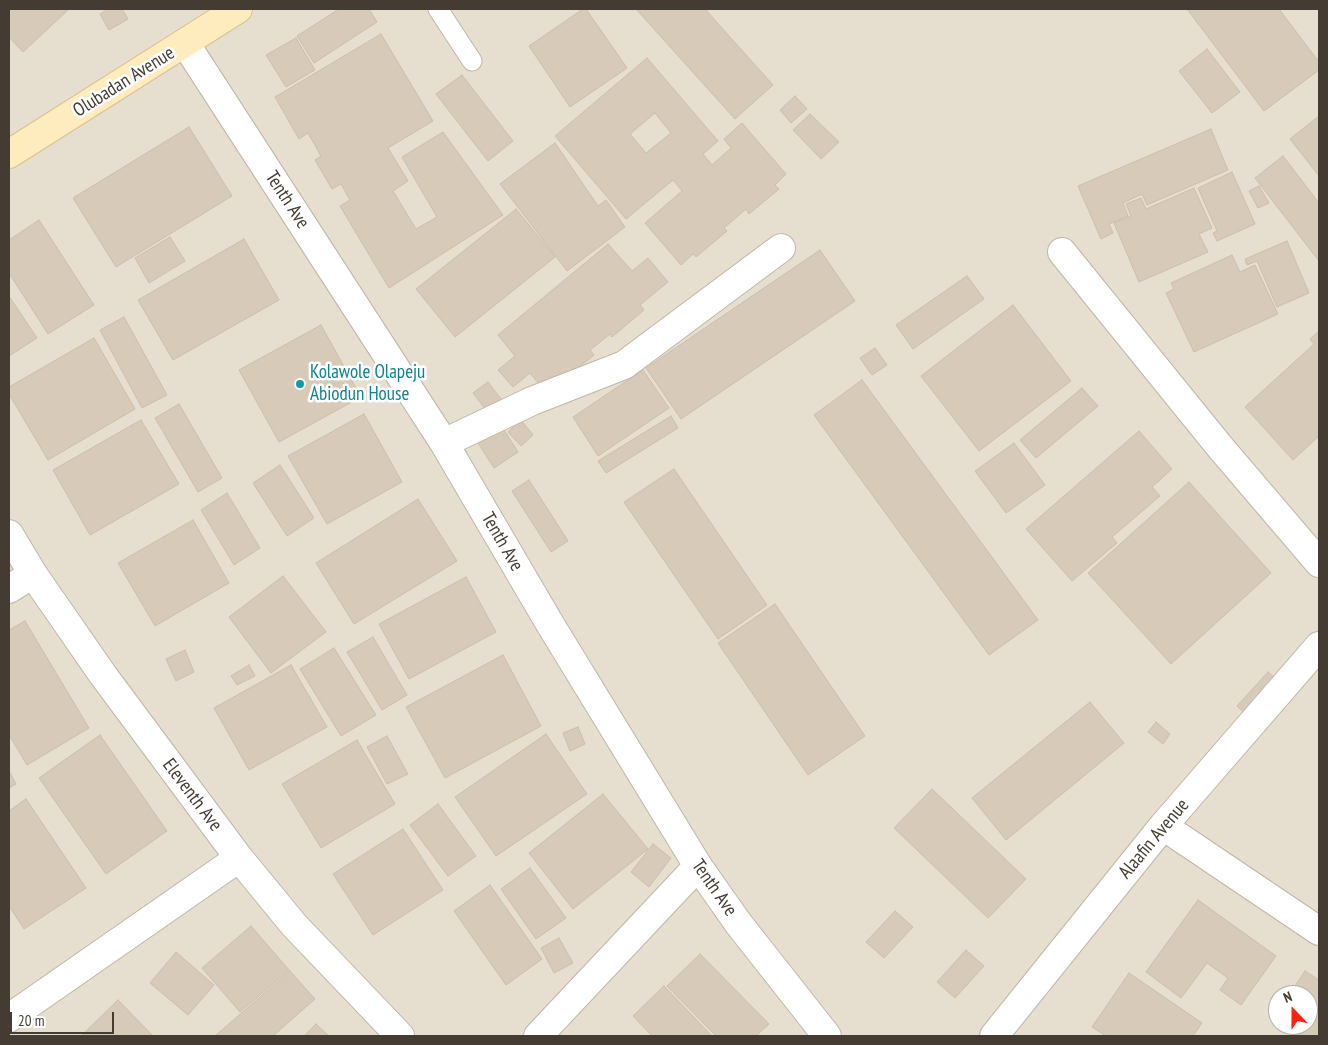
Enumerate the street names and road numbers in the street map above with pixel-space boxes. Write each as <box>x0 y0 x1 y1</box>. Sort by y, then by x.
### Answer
street label: Olubadan Avenue <box>69 42 179 122</box>
street label: Tenth Ave <box>260 167 314 233</box>
street label: Tenth Ave <box>476 509 528 575</box>
street label: Eleventh Ave <box>157 754 227 836</box>
street label: Alaafin Avenue <box>1114 794 1194 884</box>
street label: Tenth Ave <box>686 855 742 921</box>

